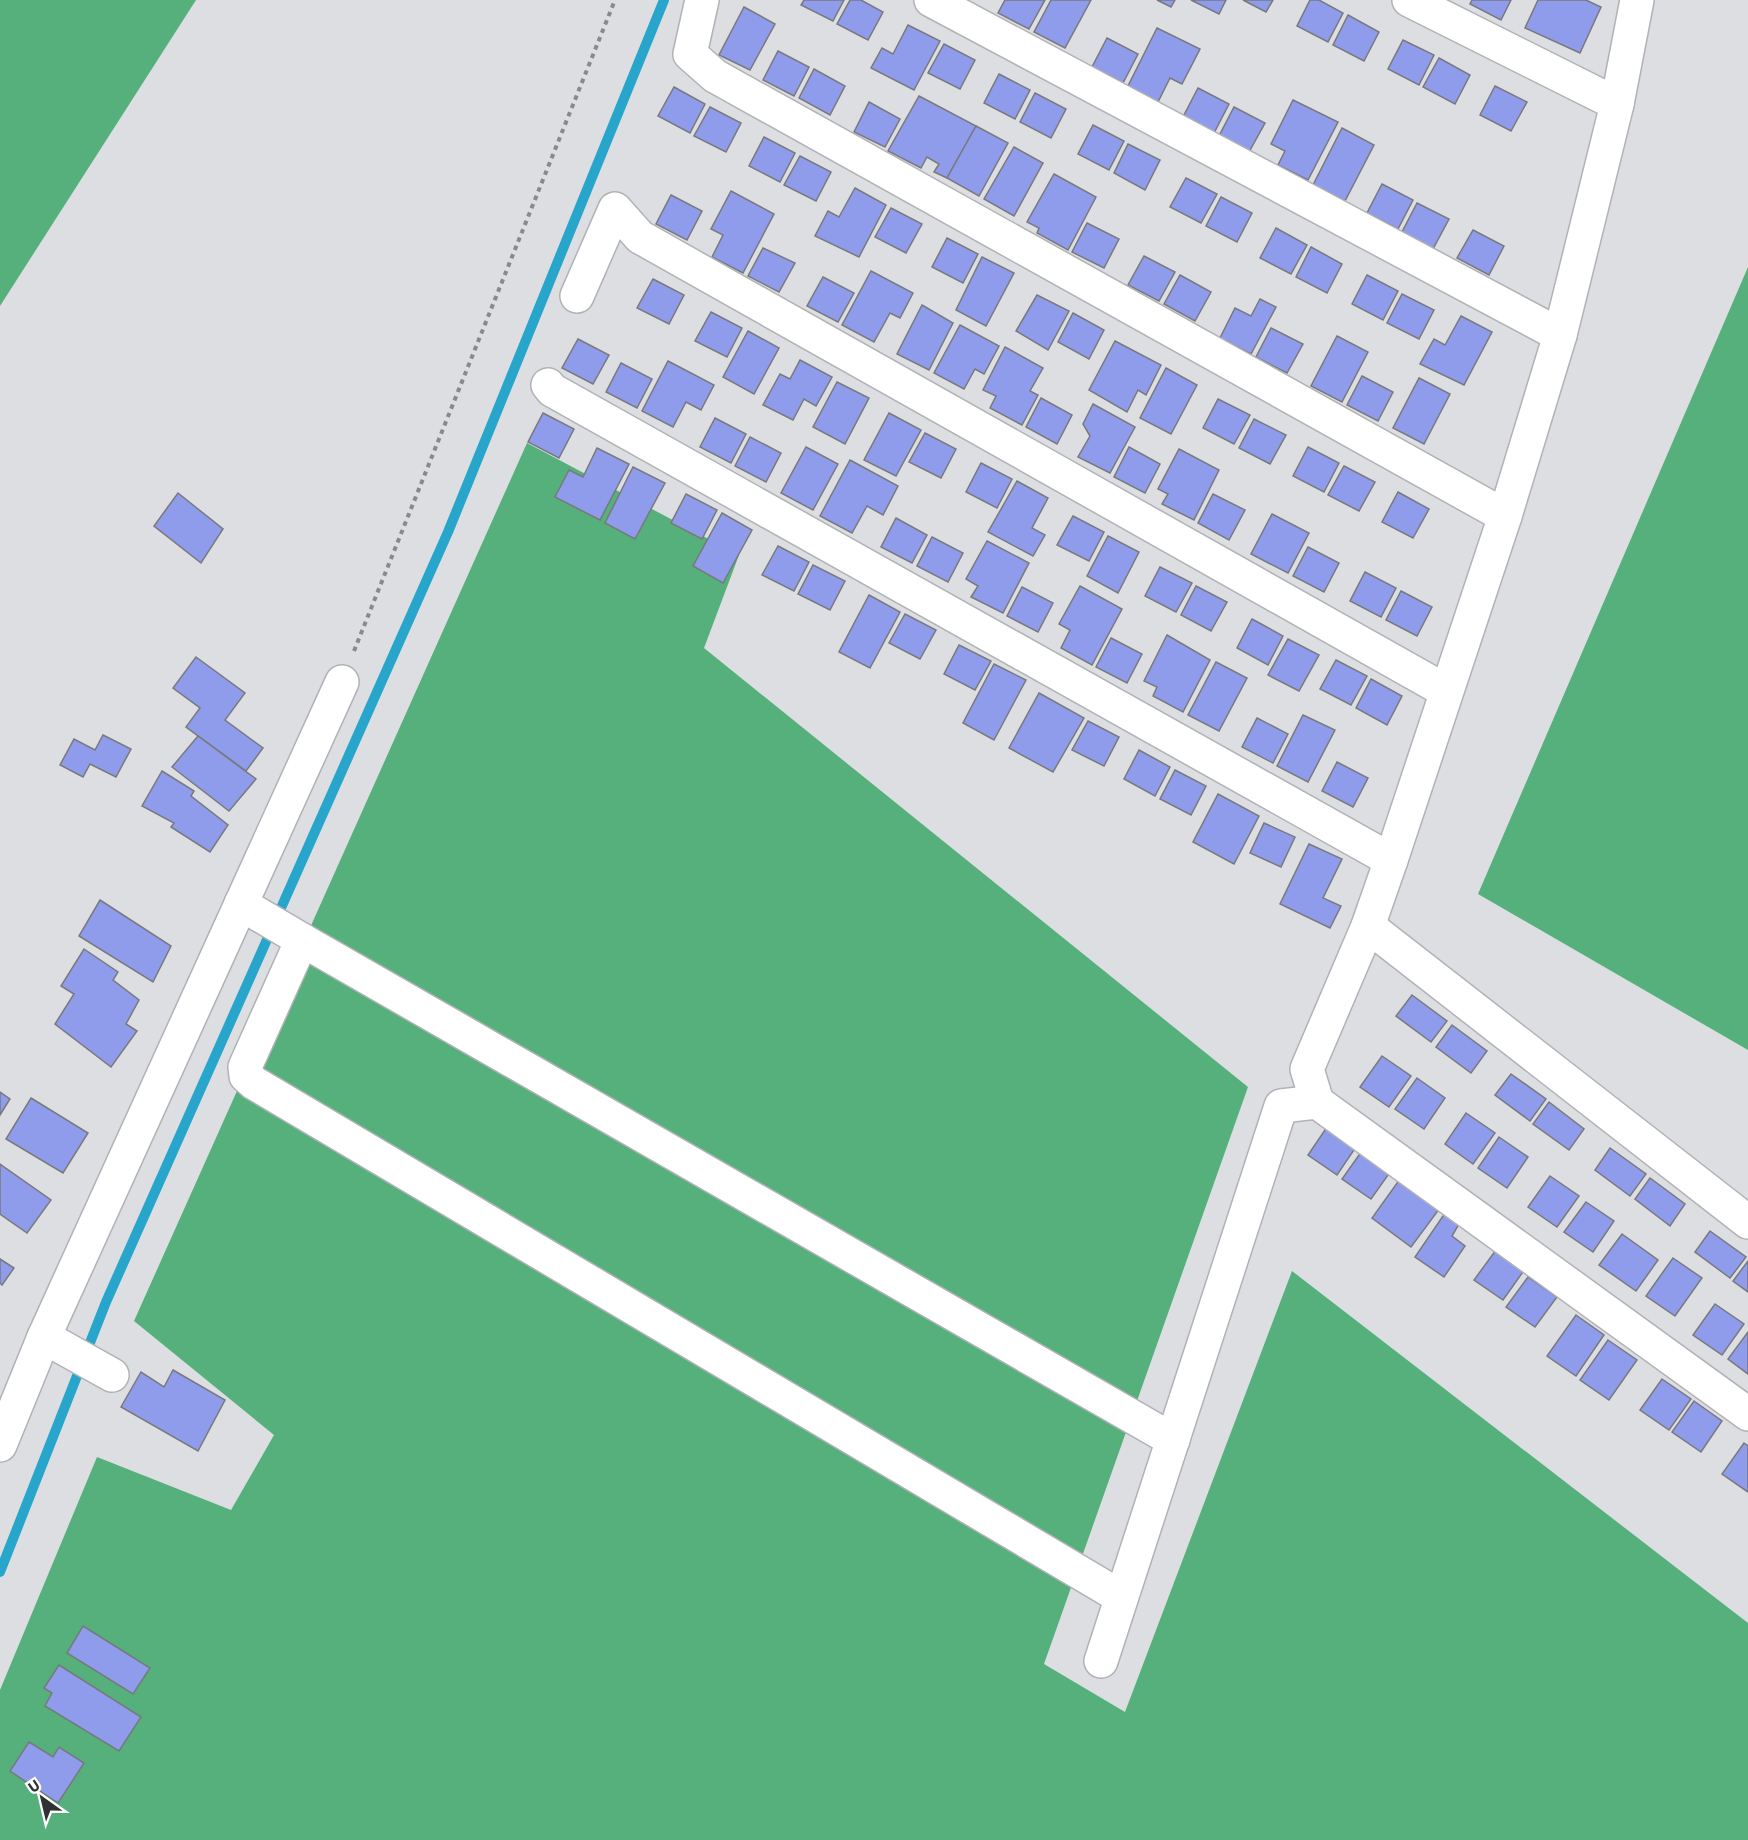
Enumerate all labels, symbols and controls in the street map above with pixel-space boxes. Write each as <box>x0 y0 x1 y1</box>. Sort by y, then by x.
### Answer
north arrow <box>12 1768 72 1828</box>
text: U <box>24 1774 45 1798</box>

